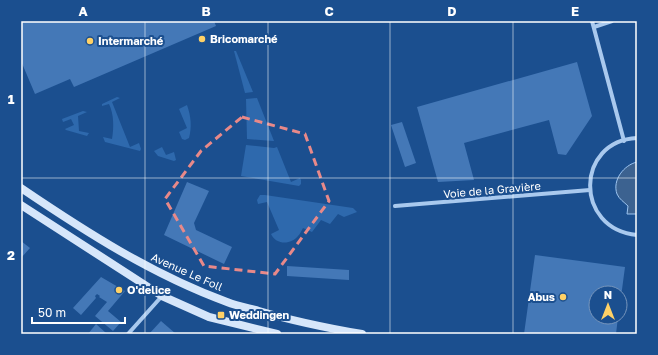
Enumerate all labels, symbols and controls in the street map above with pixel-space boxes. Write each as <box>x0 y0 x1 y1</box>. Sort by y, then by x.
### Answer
text: A <box>78 3 88 19</box>
text: B <box>201 3 211 19</box>
text: C <box>324 3 334 19</box>
text: D <box>447 3 457 19</box>
text: E <box>571 3 579 19</box>
place label: Bricomarché <box>210 32 278 45</box>
place label: Intermarché <box>98 34 164 47</box>
marker: Bricomarché <box>197 34 207 44</box>
marker: Intermarché <box>85 36 95 46</box>
text: 1 <box>8 91 15 107</box>
street label: Voie de la Gravière <box>443 179 541 200</box>
text: 2 <box>7 247 15 263</box>
street label: Avenue Le Foll <box>149 250 225 293</box>
place label: O'delice <box>127 283 171 296</box>
marker: O'delice <box>114 285 124 295</box>
north arrow <box>588 285 628 325</box>
text: N <box>604 288 612 301</box>
place label: Abus <box>528 290 555 303</box>
marker: Abus <box>558 292 568 302</box>
scale bar <box>32 299 125 325</box>
text: 50 m <box>38 305 66 320</box>
place label: Weddingen <box>229 308 289 321</box>
marker: Weddingen <box>216 310 226 320</box>

